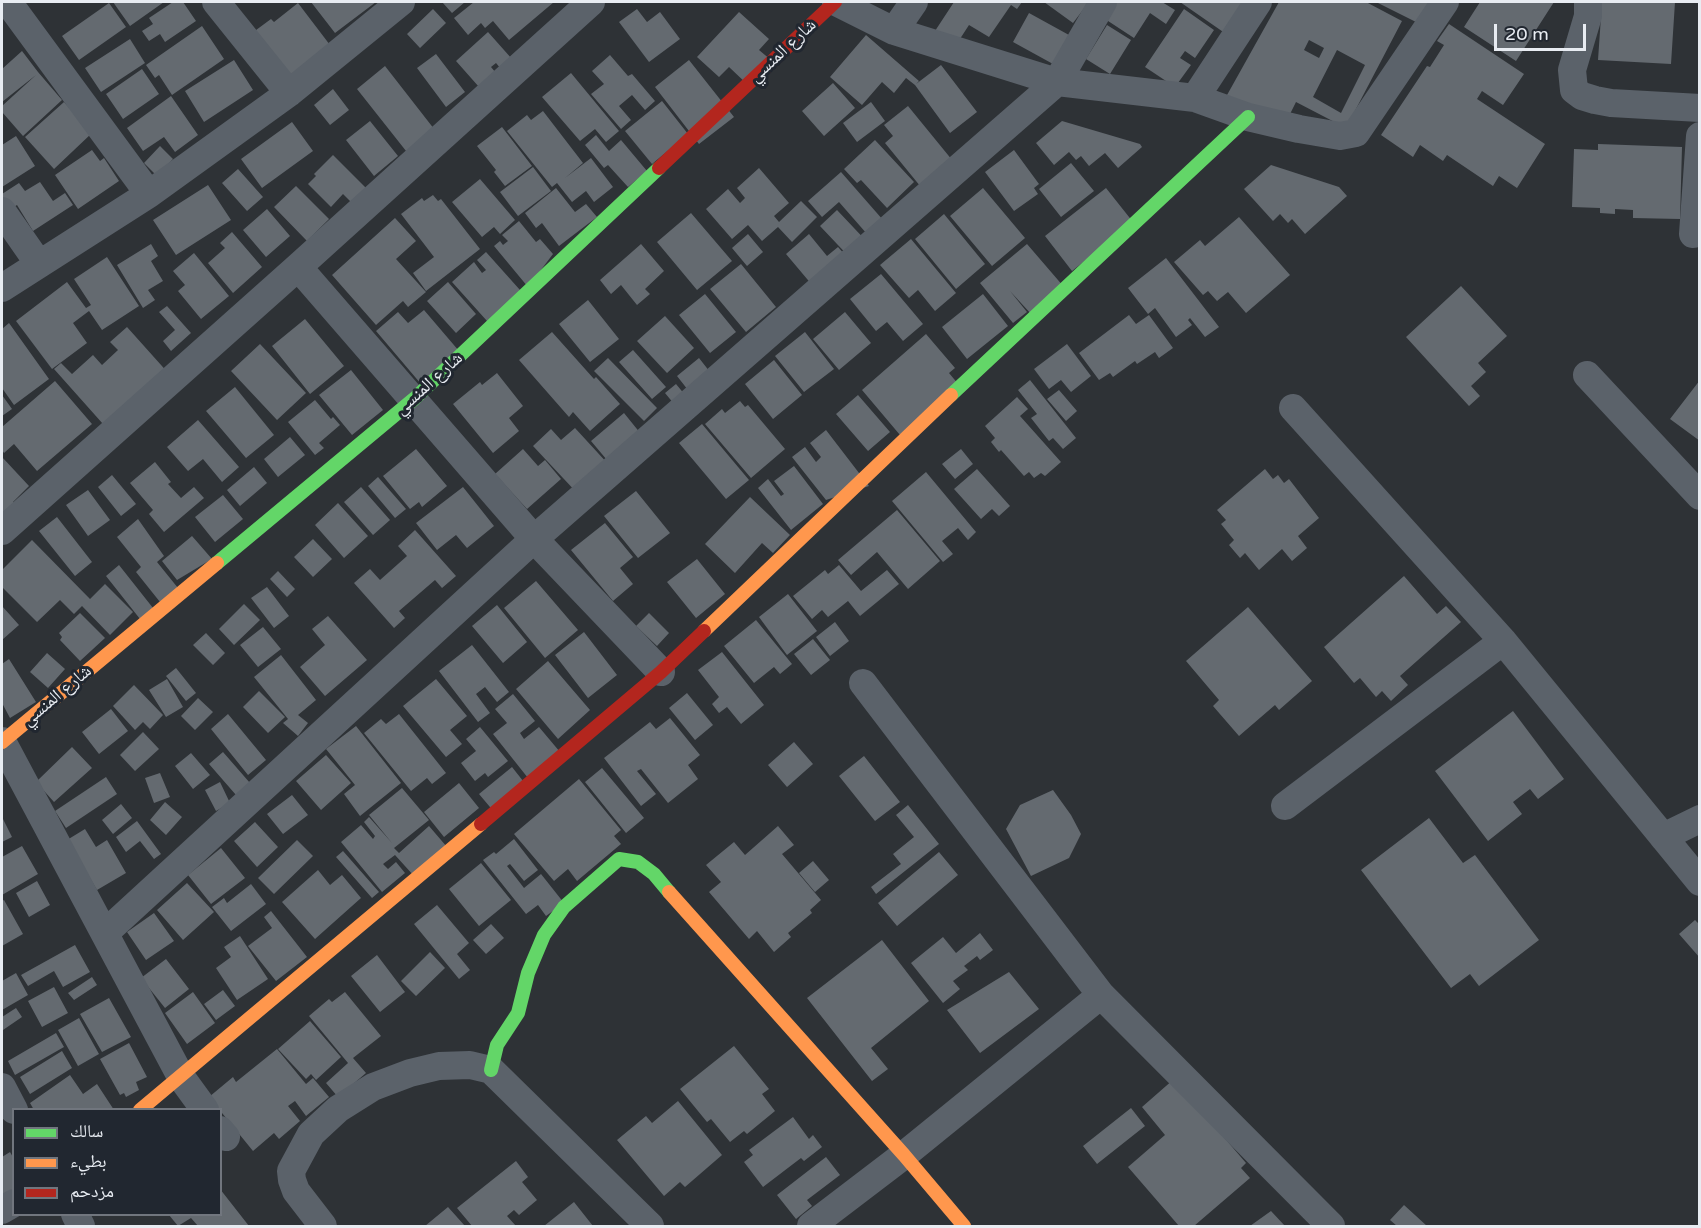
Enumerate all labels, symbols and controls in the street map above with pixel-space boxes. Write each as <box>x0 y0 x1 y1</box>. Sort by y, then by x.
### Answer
scale bar <box>1497 12 1588 50</box>
street label: شارع المنسي <box>745 14 821 88</box>
text: 20 m <box>1505 23 1549 45</box>
street label: شارع المنسي <box>391 348 467 420</box>
street label: شارع المنسي <box>18 661 96 731</box>
legend <box>12 1108 222 1216</box>
text: سالك <box>70 1120 103 1142</box>
text: بطيء <box>70 1150 107 1172</box>
text: مزدحم <box>70 1180 114 1202</box>

